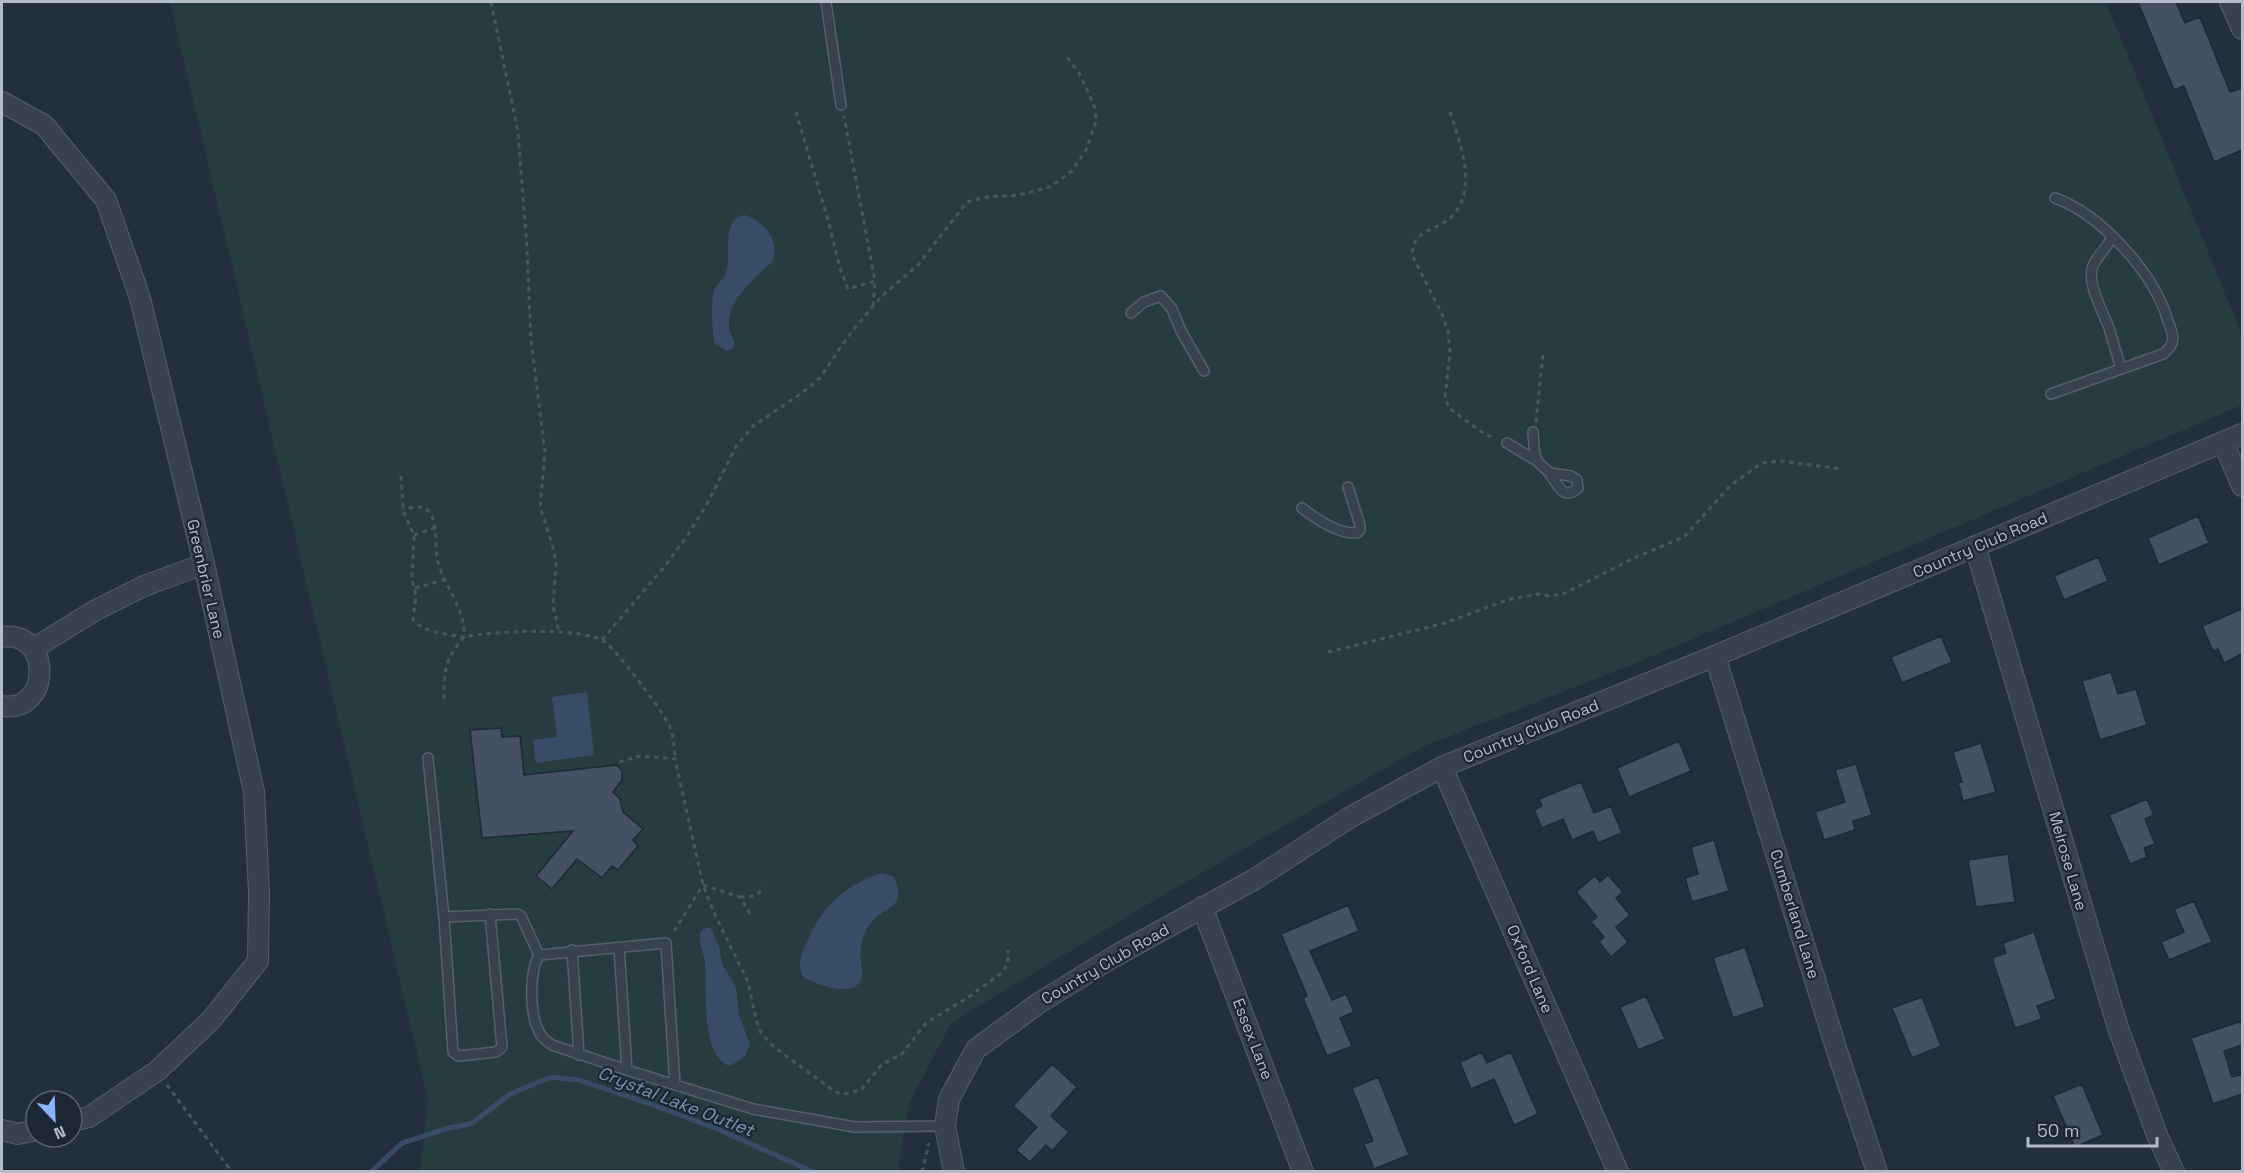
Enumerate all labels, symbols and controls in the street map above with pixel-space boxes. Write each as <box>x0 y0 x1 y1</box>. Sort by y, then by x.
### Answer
street label: Country Club Road <box>1909 507 2051 583</box>
street label: Greenbrier Lane <box>182 517 230 641</box>
street label: Country Club Road <box>1460 694 1602 768</box>
street label: Melrose Lane <box>2044 809 2092 913</box>
street label: Cumberland Lane <box>1765 847 1825 981</box>
street label: Country Club Road <box>1037 919 1173 1009</box>
street label: Oxford Lane <box>1502 922 1558 1016</box>
street label: Essex Lane <box>1228 995 1278 1083</box>
water label: Crystal Lake Outlet <box>595 1061 759 1142</box>
north arrow <box>24 1089 84 1149</box>
scale bar <box>2028 1110 2157 1148</box>
text: 50 m <box>2037 1119 2079 1142</box>
text: N <box>51 1121 69 1144</box>

